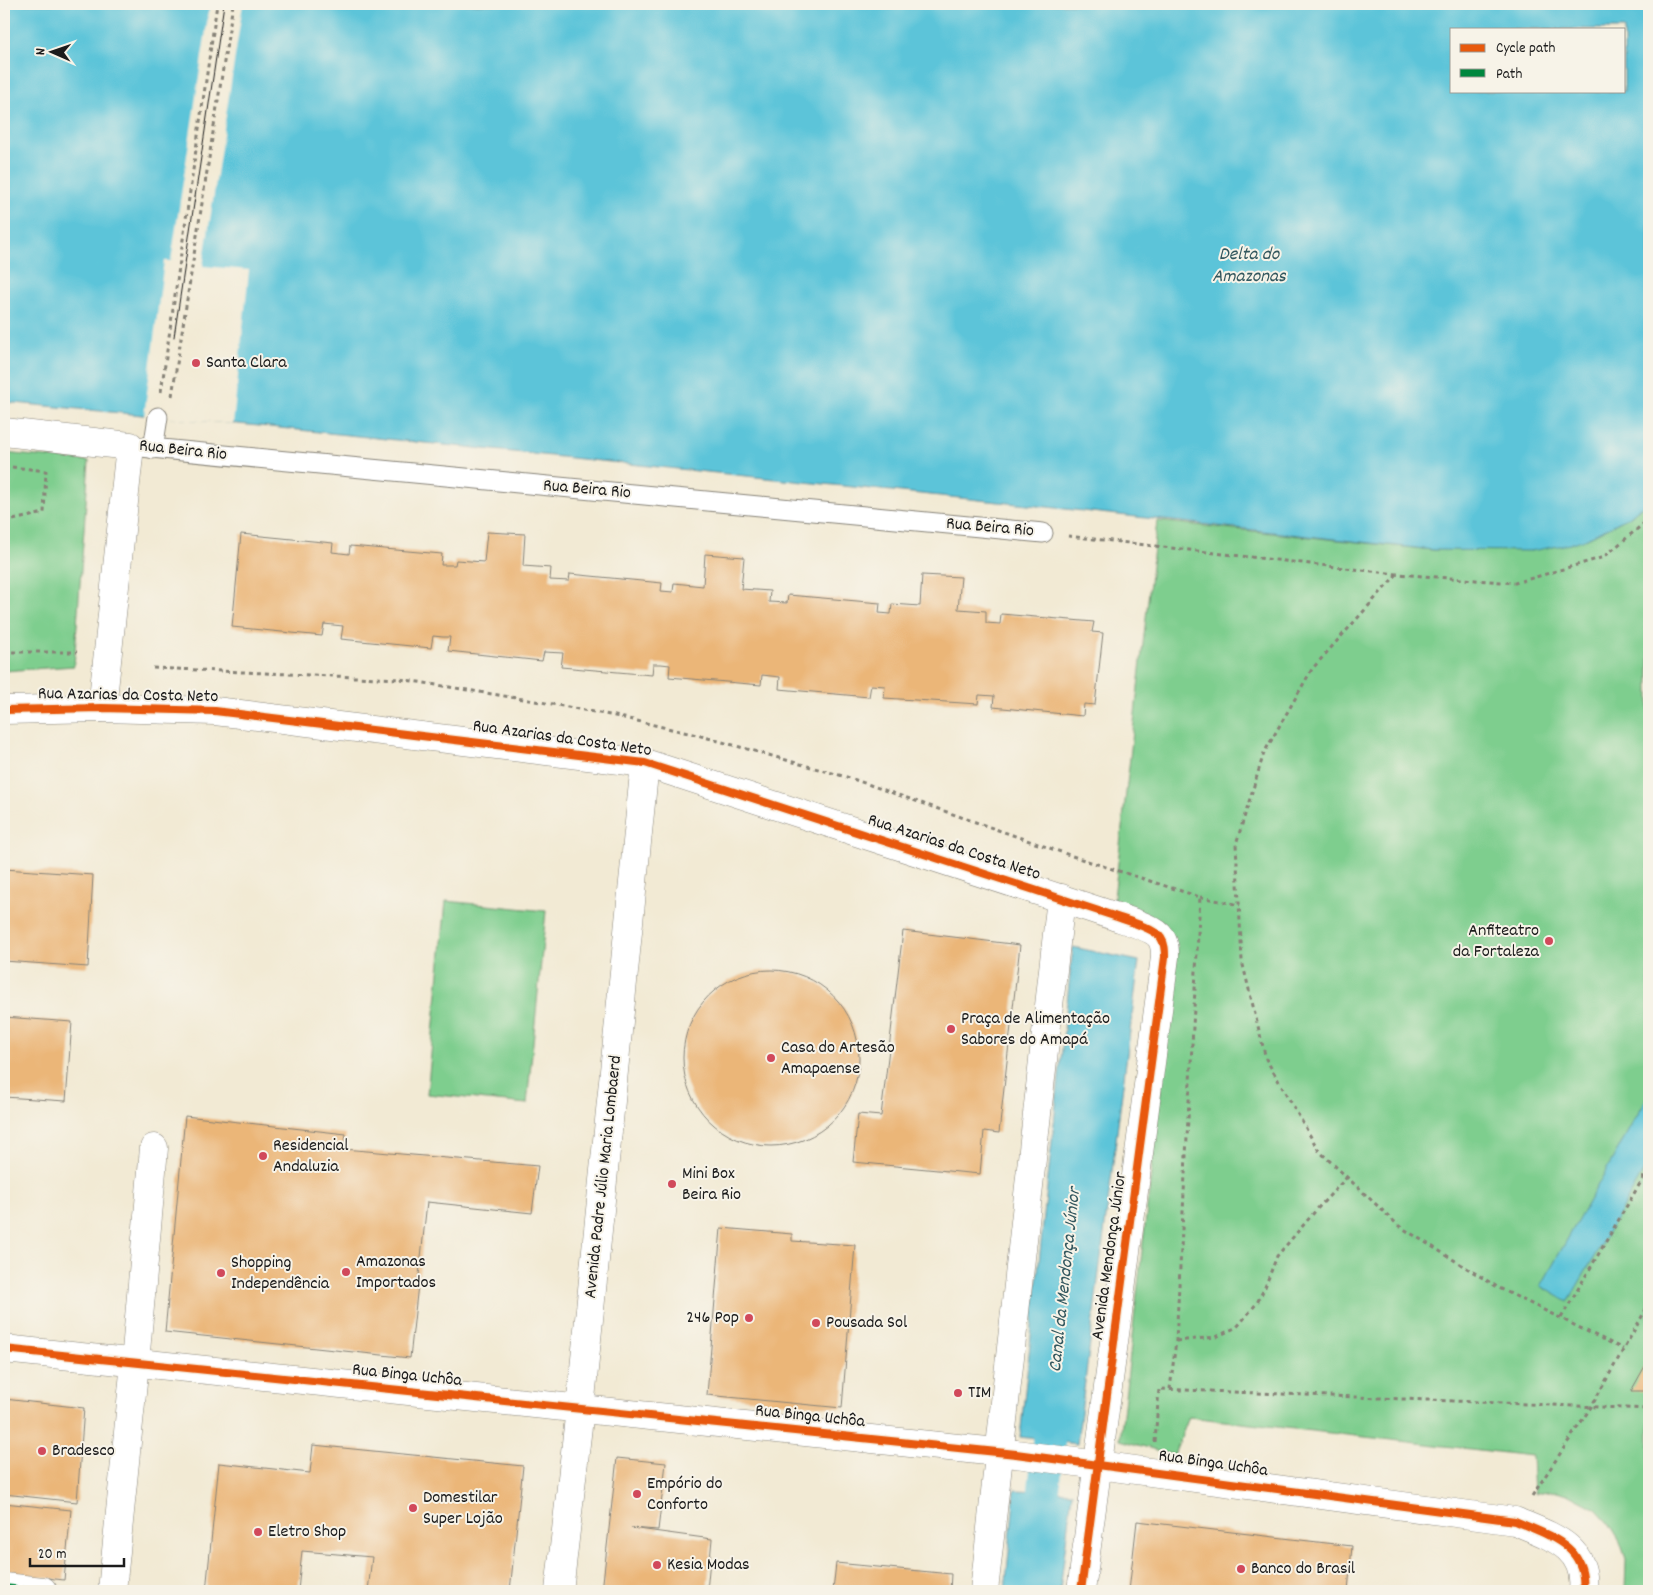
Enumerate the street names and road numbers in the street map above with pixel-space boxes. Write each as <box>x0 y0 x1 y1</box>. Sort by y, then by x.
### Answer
street label: Rua Beira Rio <box>138 434 228 468</box>
street label: Rua Beira Rio <box>542 474 632 506</box>
street label: Rua Beira Rio <box>945 512 1035 544</box>
street label: Rua Azarias da Costa Neto <box>38 682 218 710</box>
street label: Rua Azarias da Costa Neto <box>471 714 653 764</box>
street label: Rua Azarias da Costa Neto <box>864 808 1044 888</box>
street label: Avenida Padre Júlio Maria Lombaerd <box>579 1054 629 1300</box>
street label: Avenida Mendonça Júnior <box>1086 1170 1134 1342</box>
street label: Rua Binga Uchôa <box>351 1358 464 1394</box>
street label: Rua Binga Uchôa <box>754 1399 867 1435</box>
street label: Rua Binga Uchôa <box>1157 1444 1270 1484</box>

